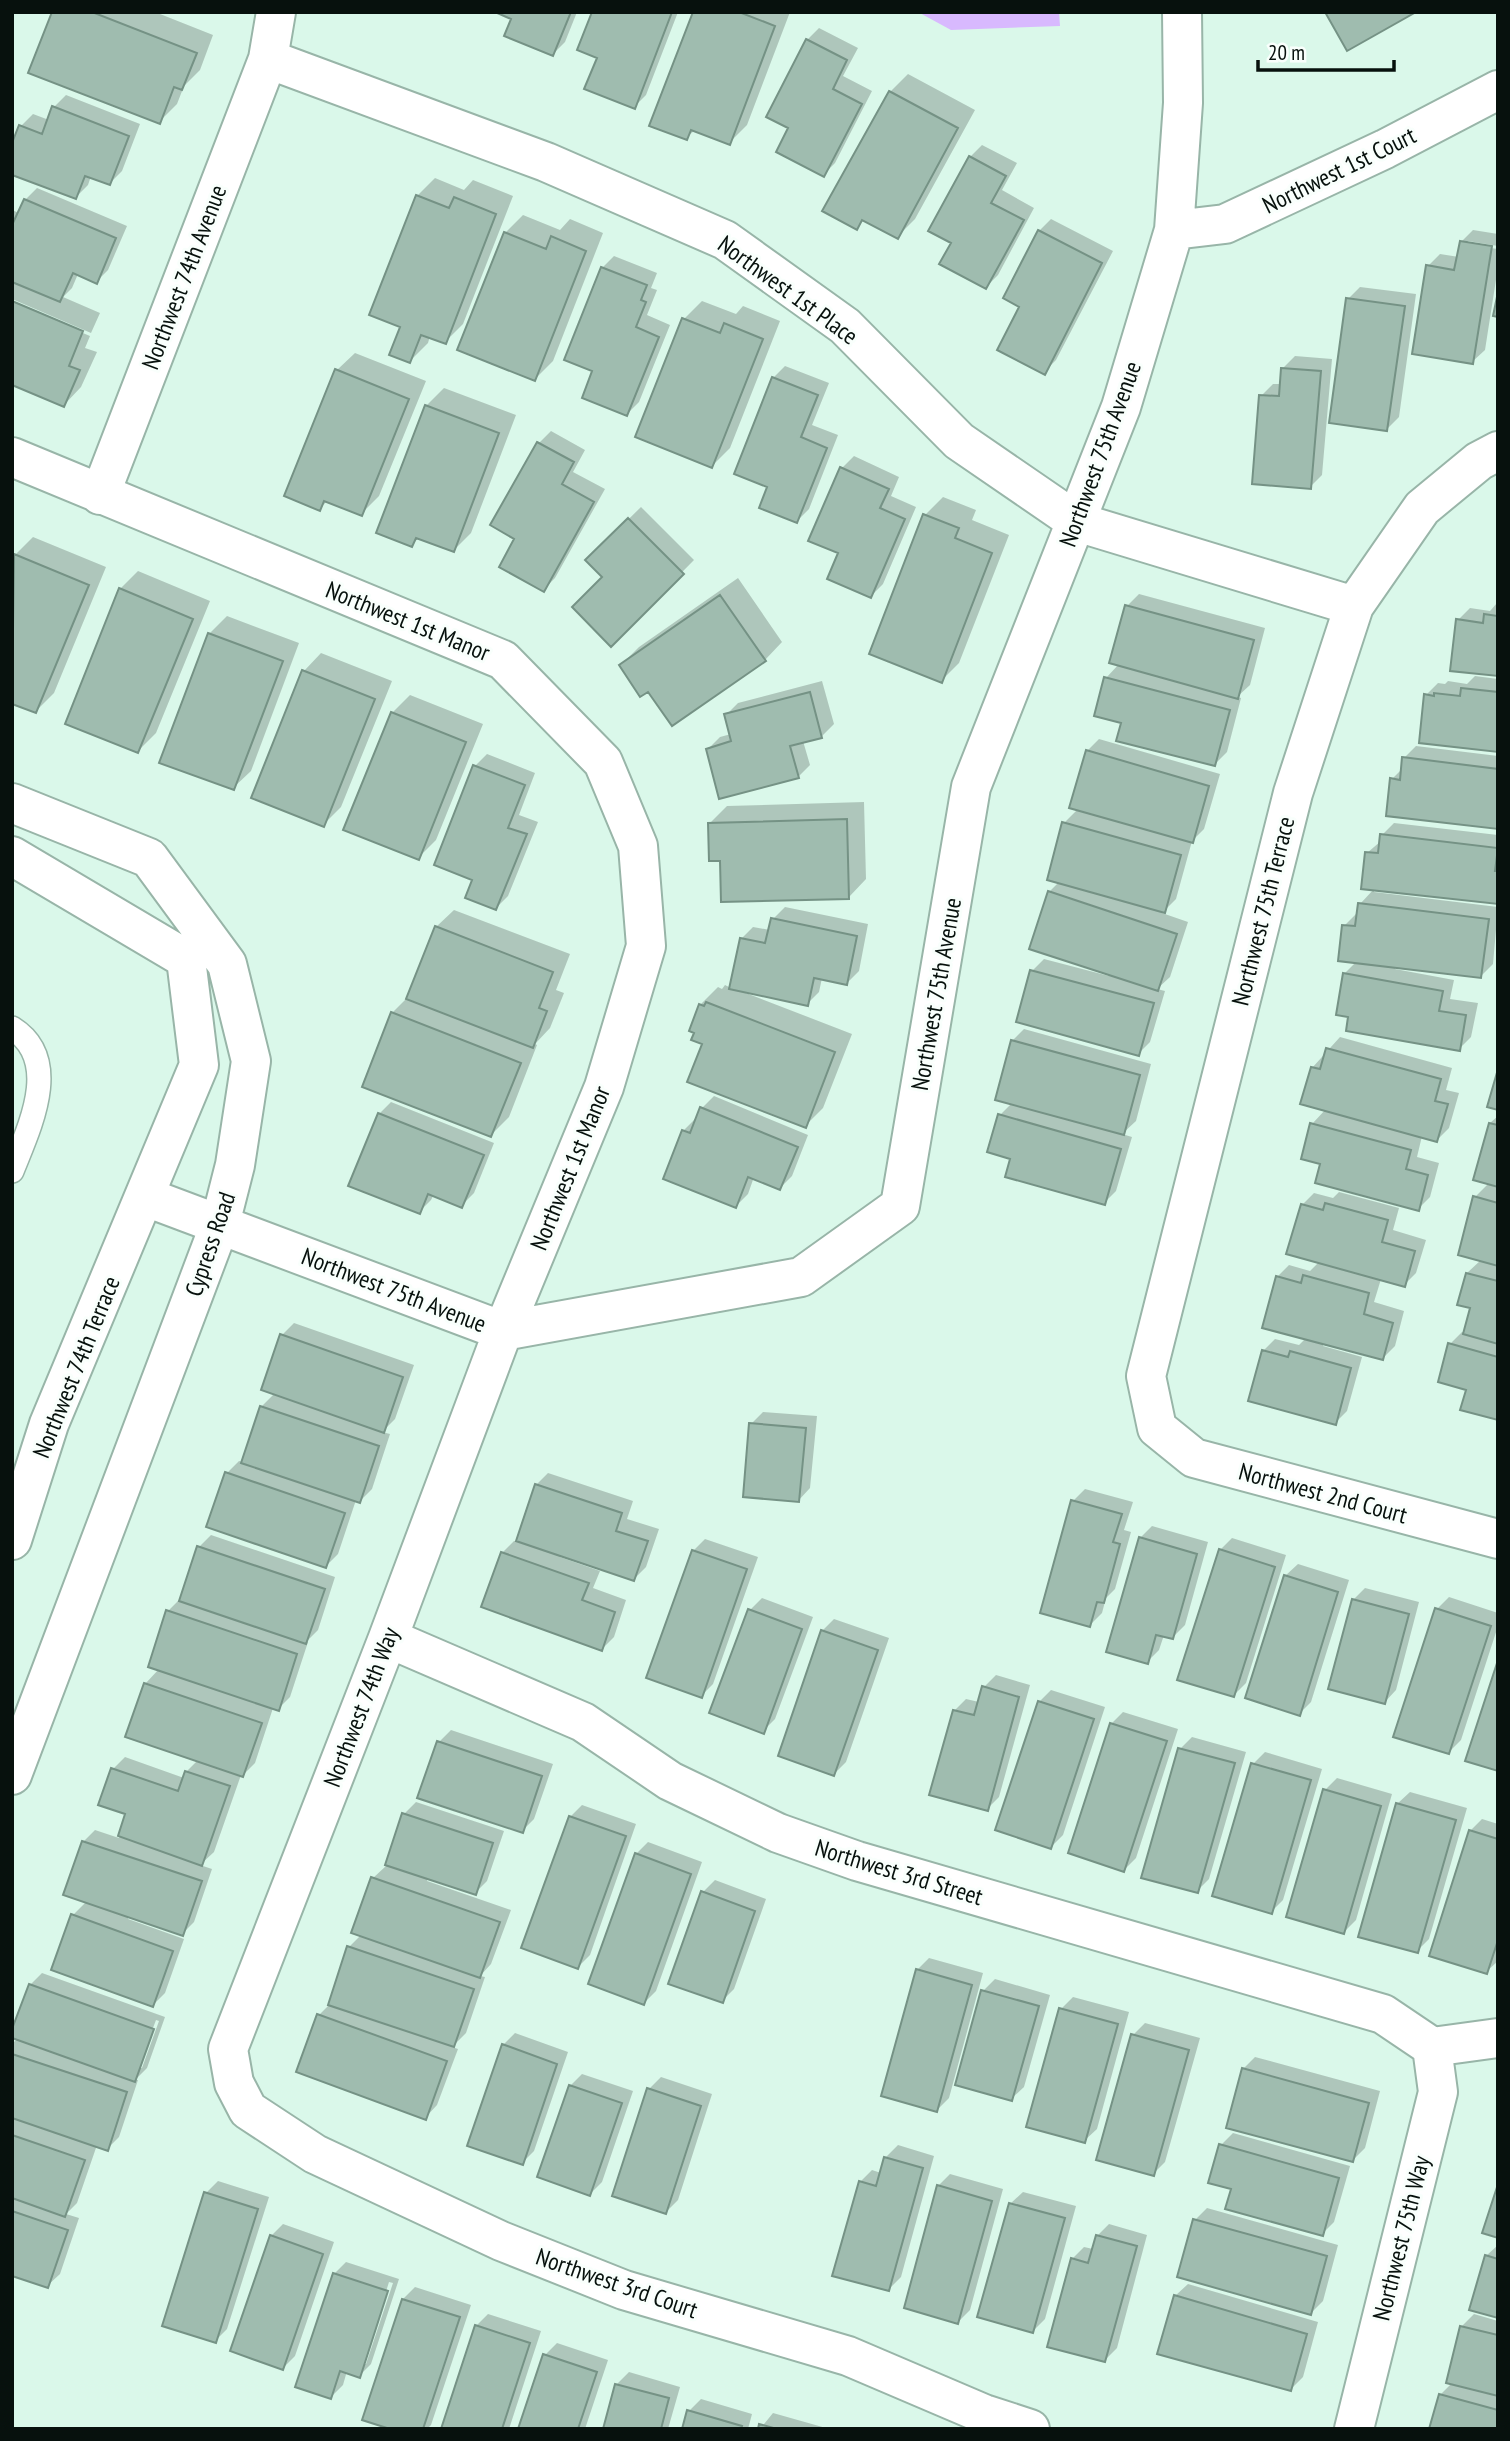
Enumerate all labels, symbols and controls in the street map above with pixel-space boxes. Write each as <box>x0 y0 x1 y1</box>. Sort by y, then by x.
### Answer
scale bar <box>1258 28 1394 72</box>
text: 20 m <box>1268 39 1305 66</box>
street label: Northwest 1st Court <box>1257 119 1421 220</box>
street label: Northwest 74th Avenue <box>135 180 233 374</box>
street label: Northwest 1st Place <box>712 229 864 351</box>
street label: Northwest 75th Avenue <box>1052 357 1148 551</box>
street label: Northwest 1st Manor <box>321 574 495 668</box>
street label: Northwest 75th Terrace <box>1225 813 1301 1009</box>
street label: Northwest 75th Avenue <box>904 895 968 1093</box>
street label: Northwest 1st Manor <box>523 1081 617 1255</box>
street label: Cypress Road <box>178 1188 242 1300</box>
street label: Northwest 75th Avenue <box>297 1241 491 1339</box>
street label: Northwest 74th Terrace <box>25 1272 127 1462</box>
street label: Northwest 2nd Court <box>1235 1456 1411 1530</box>
street label: Northwest 74th Way <box>316 1623 406 1791</box>
street label: Northwest 3rd Street <box>811 1832 987 1912</box>
street label: Northwest 75th Way <box>1366 2152 1436 2324</box>
street label: Northwest 3rd Court <box>532 2241 702 2325</box>

